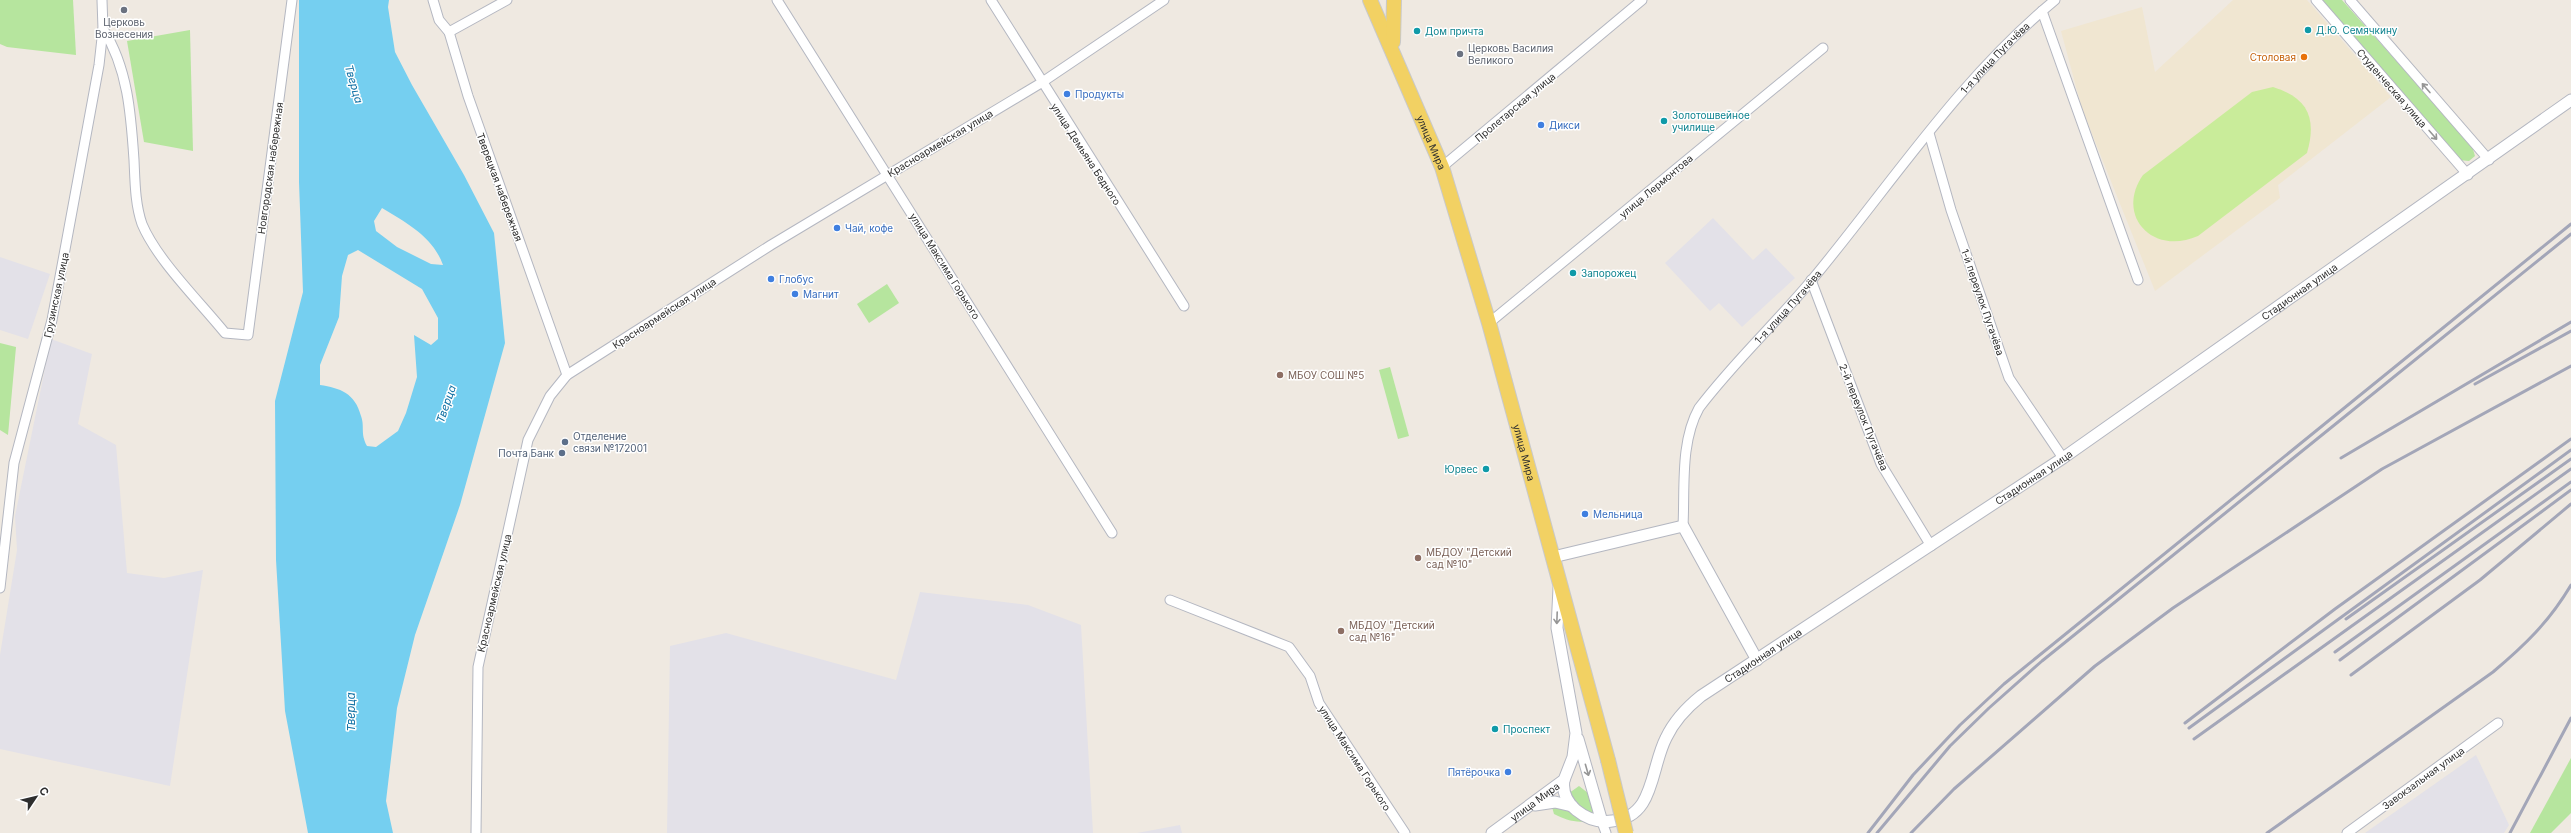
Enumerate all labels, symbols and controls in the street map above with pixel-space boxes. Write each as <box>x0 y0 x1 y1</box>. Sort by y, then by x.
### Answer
marker: Церковь Вознесения <box>119 5 129 15</box>
place label: Церковь Вознесения <box>95 16 153 40</box>
street label: 1-я улица Пугачёва <box>1958 20 2032 96</box>
place label: Д.Ю. Семячкину <box>2316 24 2398 36</box>
place label: Дом причта <box>1425 25 1484 37</box>
marker: Д.Ю. Семячкину <box>2303 25 2313 35</box>
marker: Дом причта <box>1412 26 1422 36</box>
place label: Церковь Василия Великого <box>1468 42 1553 66</box>
street label: Студенческая улица <box>2355 46 2429 130</box>
marker: Церковь Василия Великого <box>1455 49 1465 59</box>
place label: Столовая <box>2250 51 2296 63</box>
marker: Столовая <box>2299 52 2309 62</box>
water label: Тверца <box>342 63 366 105</box>
street label: Пролетарская улица <box>1472 70 1558 144</box>
one-way arrow <box>2422 83 2431 94</box>
place label: Продукты <box>1075 88 1124 100</box>
marker: Продукты <box>1062 89 1072 99</box>
street label: Новгородская набережная <box>255 101 285 235</box>
street label: улица Демьяна Бедного <box>1049 101 1123 207</box>
street label: Красноармейская улица <box>885 107 995 179</box>
place label: Золотошвейное училище <box>1672 109 1750 133</box>
street label: улица Мира <box>1414 113 1448 171</box>
marker: Золотошвейное училище <box>1659 116 1669 126</box>
place label: Дикси <box>1549 119 1580 131</box>
marker: Дикси <box>1536 120 1546 130</box>
one-way arrow <box>2429 130 2438 140</box>
street label: Тверецкая набережная <box>475 131 525 243</box>
street label: улица Лермонтова <box>1617 152 1695 220</box>
street label: улица Максима Горького <box>907 211 983 321</box>
place label: Чай, кофе <box>845 222 893 234</box>
marker: Чай, кофе <box>832 223 842 233</box>
street label: 1-й переулок Пугачёва <box>1959 247 2007 357</box>
street label: Грузинская улица <box>41 251 71 339</box>
street label: Стадионная улица <box>2259 261 2339 322</box>
place label: Запорожец <box>1581 267 1636 279</box>
marker: Запорожец <box>1568 268 1578 278</box>
street label: 1-я улица Пугачёва <box>1752 268 1824 346</box>
place label: Глобус <box>779 273 814 285</box>
marker: Глобус <box>766 274 776 284</box>
street label: Красноармейская улица <box>610 275 718 351</box>
place label: Магнит <box>803 288 839 300</box>
marker: Магнит <box>790 289 800 299</box>
street label: 2-й переулок Пугачёва <box>1837 362 1891 472</box>
place label: МБОУ СОШ №5 <box>1288 369 1364 381</box>
marker: МБОУ СОШ №5 <box>1275 370 1285 380</box>
water label: Тверца <box>433 383 459 425</box>
street label: улица Мира <box>1511 423 1538 482</box>
place label: Отделение связи №172001 <box>573 430 647 454</box>
marker: Отделение связи №172001 <box>560 437 570 447</box>
place label: Почта Банк <box>498 447 555 459</box>
street label: Стадионная улица <box>1993 447 2075 507</box>
marker: Почта Банк <box>557 448 567 458</box>
place label: Юрвес <box>1445 463 1478 475</box>
marker: Юрвес <box>1481 464 1491 474</box>
place label: Мельница <box>1593 508 1643 520</box>
marker: Мельница <box>1580 509 1590 519</box>
street label: Красноармейская улица <box>475 533 513 653</box>
place label: МБДОУ "Детский сад №10" <box>1426 546 1512 570</box>
marker: МБДОУ "Детский сад №10" <box>1413 553 1423 563</box>
one-way arrow <box>1553 611 1561 624</box>
place label: МБДОУ "Детский сад №16" <box>1349 619 1435 643</box>
street label: Стадионная улица <box>1722 625 1804 685</box>
marker: МБДОУ "Детский сад №16" <box>1336 626 1346 636</box>
water label: Тверца <box>344 692 358 732</box>
street label: улица Максима Горького <box>1316 703 1394 813</box>
place label: Проспект <box>1503 723 1550 735</box>
marker: Проспект <box>1490 724 1500 734</box>
street label: Завокзальная улица <box>2379 744 2467 812</box>
one-way arrow <box>1584 763 1591 776</box>
place label: Пятёрочка <box>1448 766 1500 778</box>
marker: Пятёрочка <box>1503 767 1513 777</box>
north arrow <box>16 777 56 817</box>
street label: улица Мира <box>1508 780 1562 824</box>
text: С <box>36 784 52 799</box>

